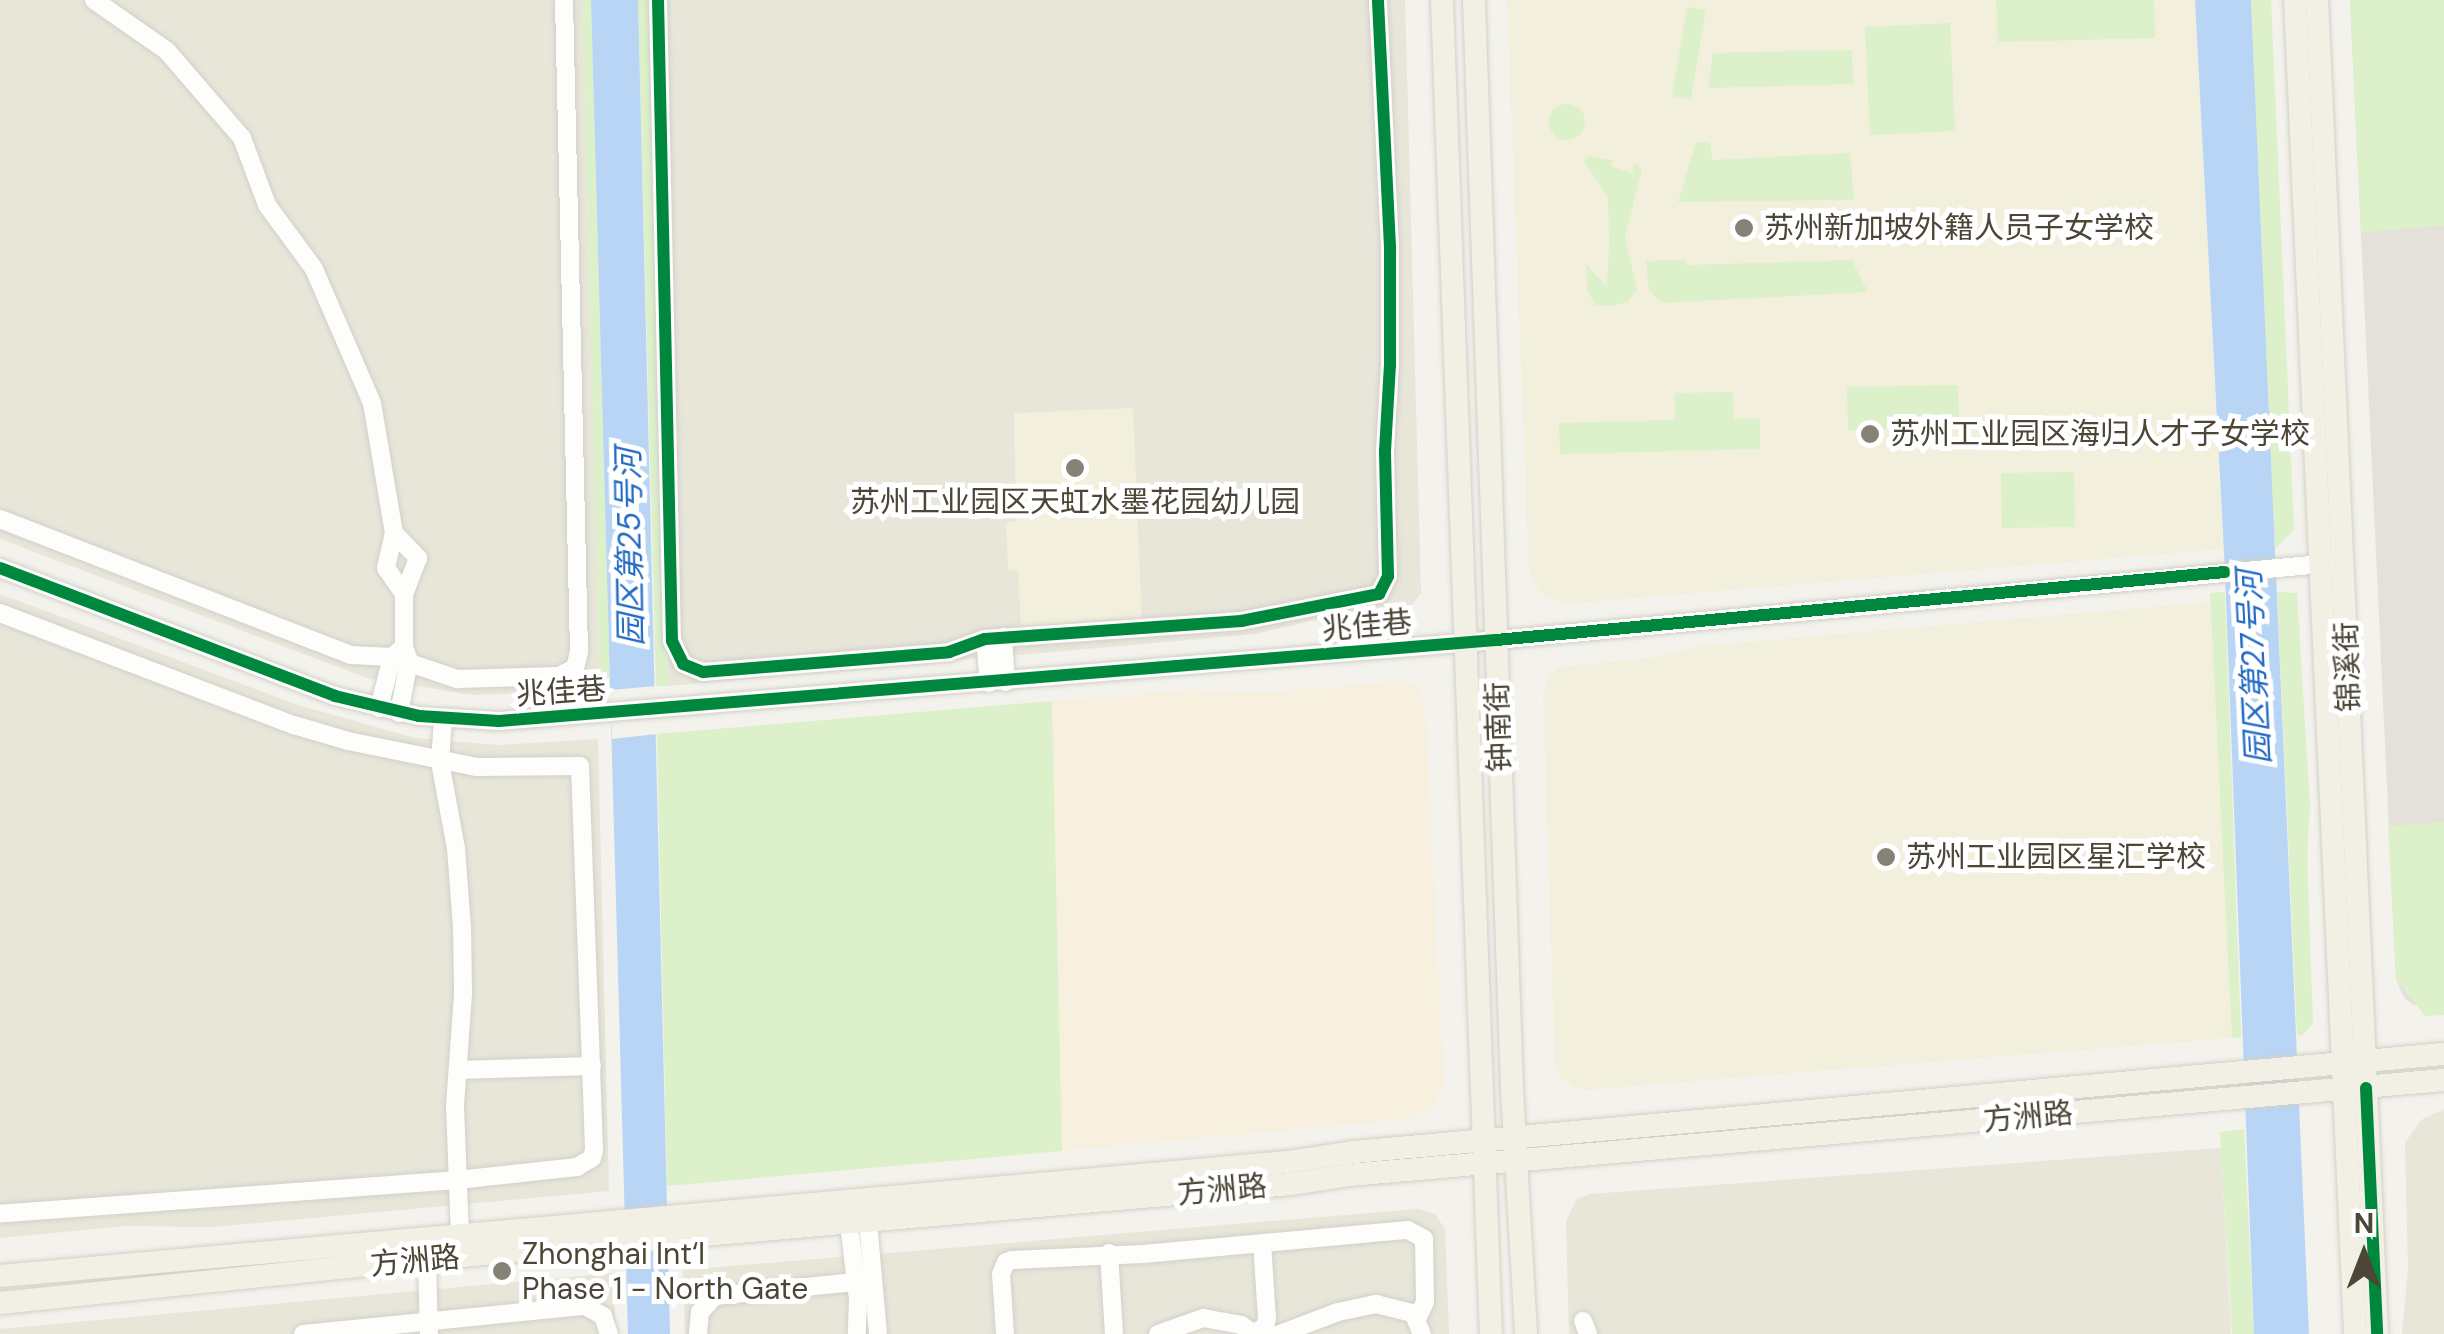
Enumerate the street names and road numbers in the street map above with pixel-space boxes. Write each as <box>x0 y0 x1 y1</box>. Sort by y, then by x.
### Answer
street label: 兆佳巷 <box>1321 604 1413 648</box>
street label: 锦溪街 <box>2328 621 2368 713</box>
street label: 兆佳巷 <box>515 671 607 713</box>
street label: 钟南街 <box>1479 681 1519 773</box>
street label: 方洲路 <box>1982 1095 2074 1139</box>
street label: 方洲路 <box>1176 1168 1268 1212</box>
street label: 方洲路 <box>369 1239 461 1283</box>

